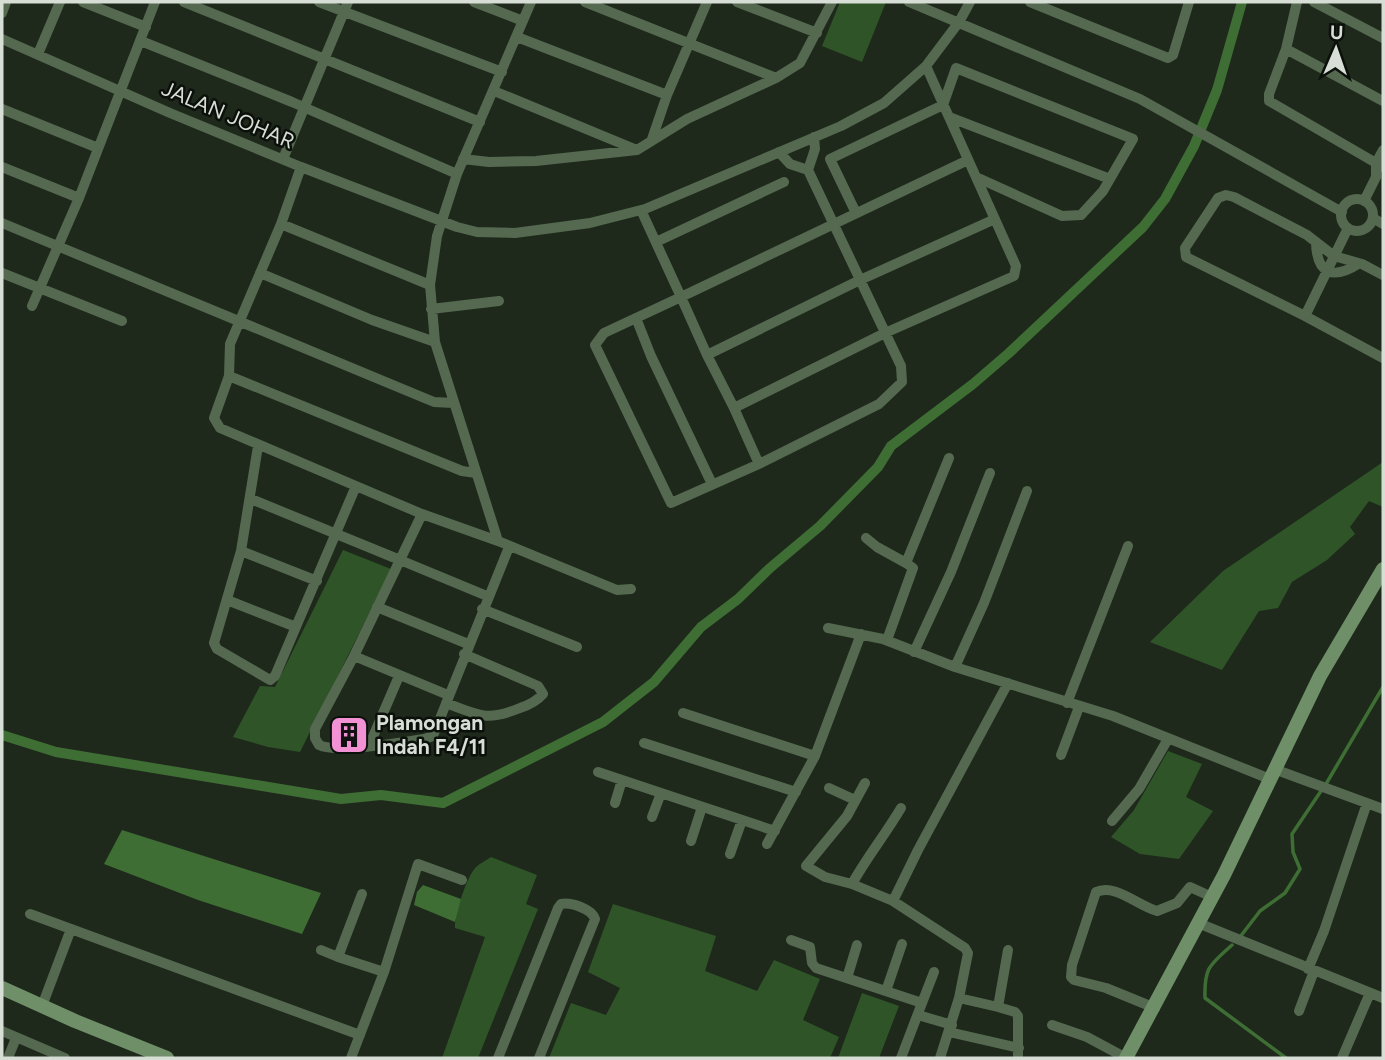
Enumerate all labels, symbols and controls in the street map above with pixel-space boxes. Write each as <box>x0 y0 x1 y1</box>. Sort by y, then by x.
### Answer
north arrow <box>1301 14 1371 84</box>
text: U <box>1329 21 1344 44</box>
street label: JALAN JOHAR <box>158 75 298 154</box>
place label: Plamongan Indah F4/11 <box>376 710 486 759</box>
building icon: Plamongan Indah F4/11 <box>328 714 370 756</box>

